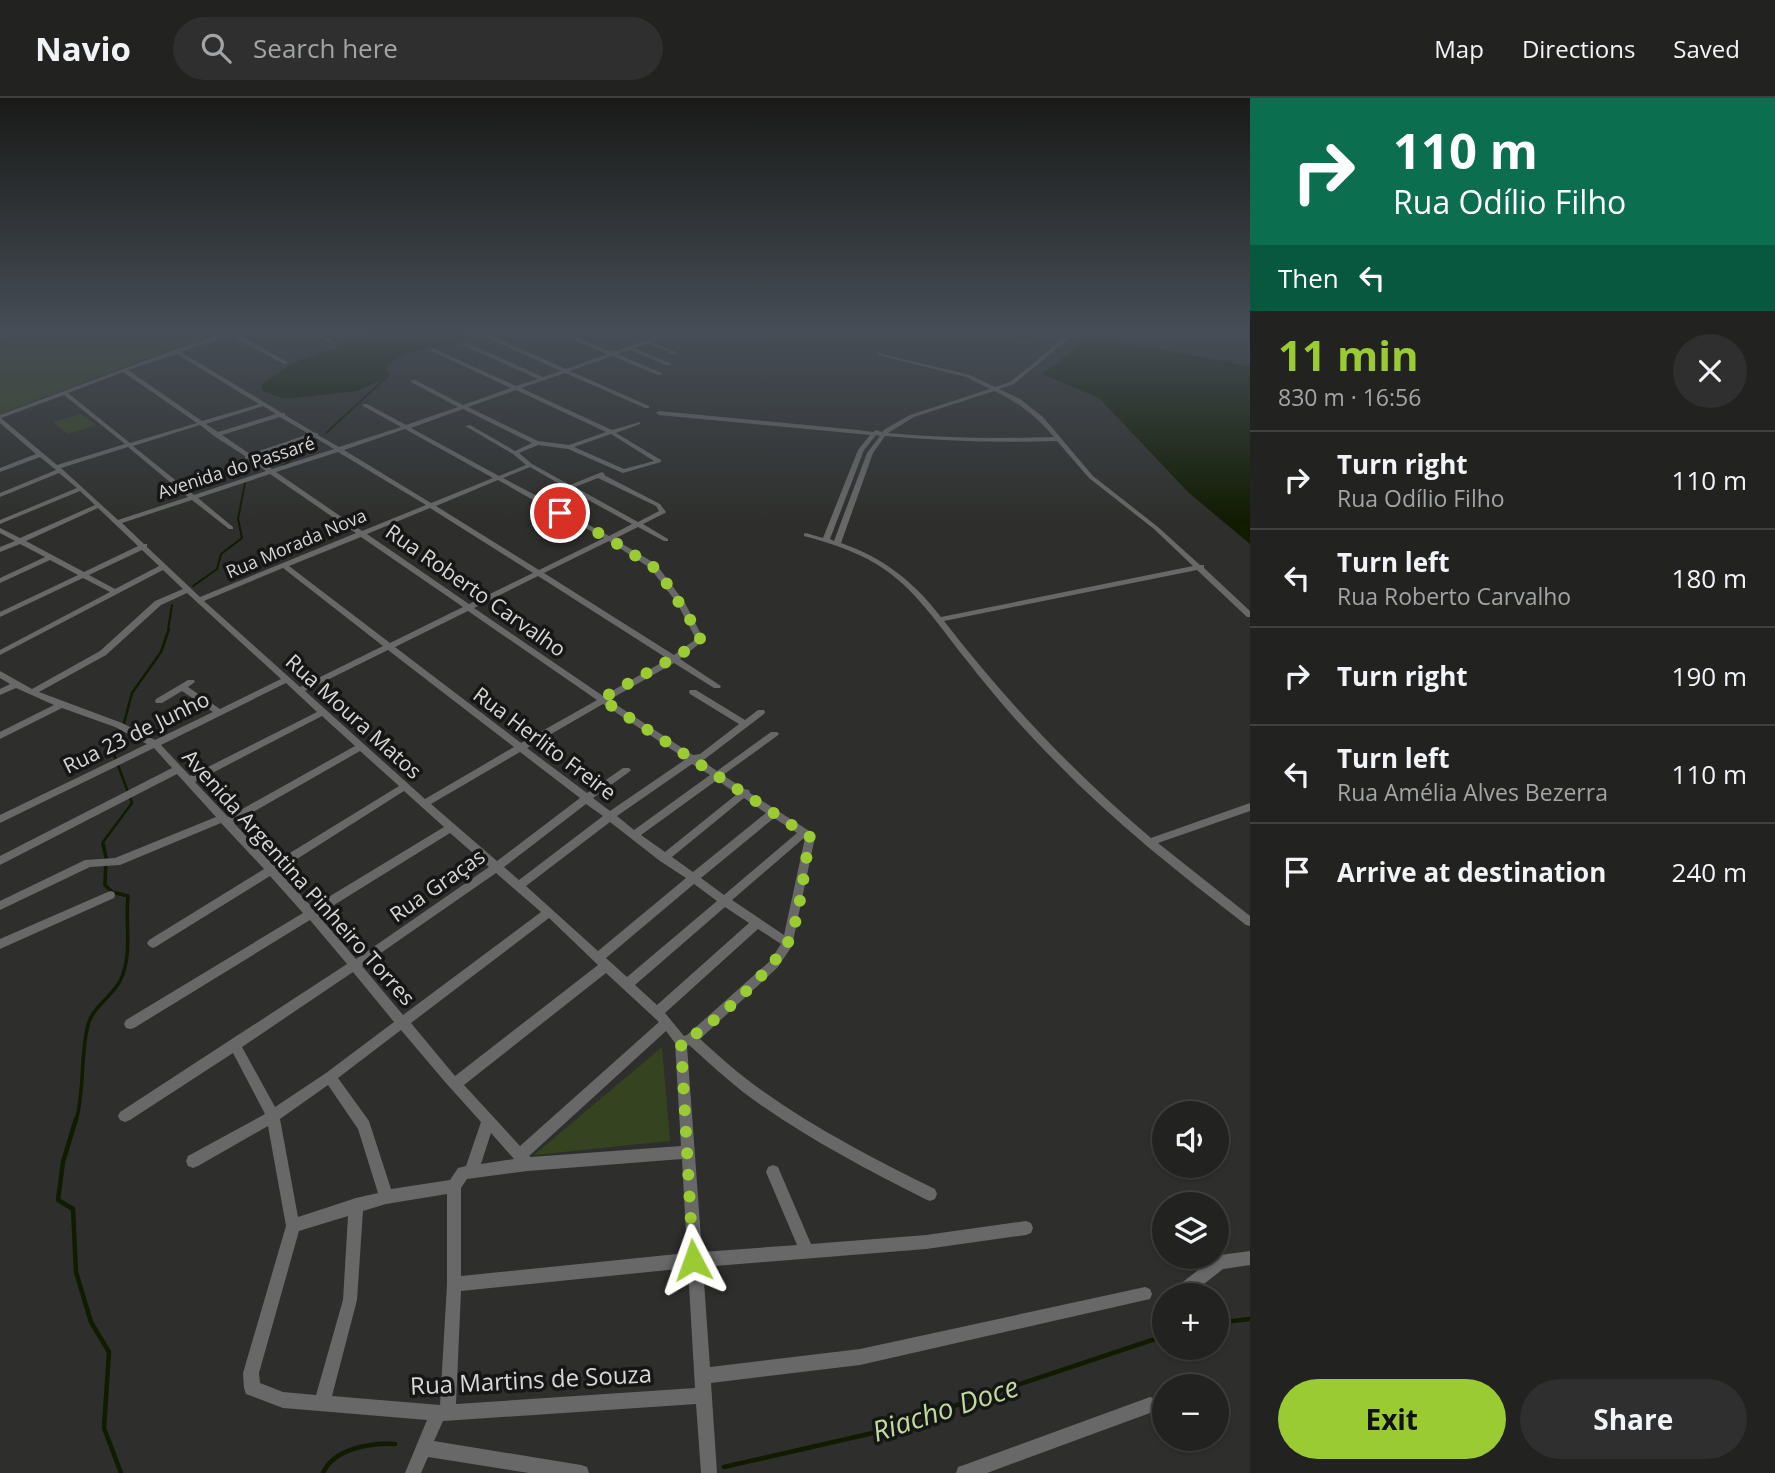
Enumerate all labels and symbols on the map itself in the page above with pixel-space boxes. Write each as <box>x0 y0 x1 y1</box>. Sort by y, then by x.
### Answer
street label: Avenida do Passaré <box>154 430 318 504</box>
pin <box>530 483 590 543</box>
street label: Rua Morada Nova <box>222 503 370 583</box>
street label: Rua Roberto Carvalho <box>380 517 572 663</box>
street label: Rua Moura Matos <box>280 647 428 785</box>
street label: Rua Herlito Freire <box>468 680 622 806</box>
street label: Rua 23 de Junho <box>58 684 214 780</box>
street label: Avenida Argentina Pinheiro Torres <box>176 743 422 1011</box>
street label: Rua Graças <box>384 842 490 928</box>
position arrow <box>656 1223 730 1297</box>
street label: Rua Martins de Souza <box>409 1356 653 1402</box>
water label: Riacho Doce <box>867 1366 1023 1450</box>

